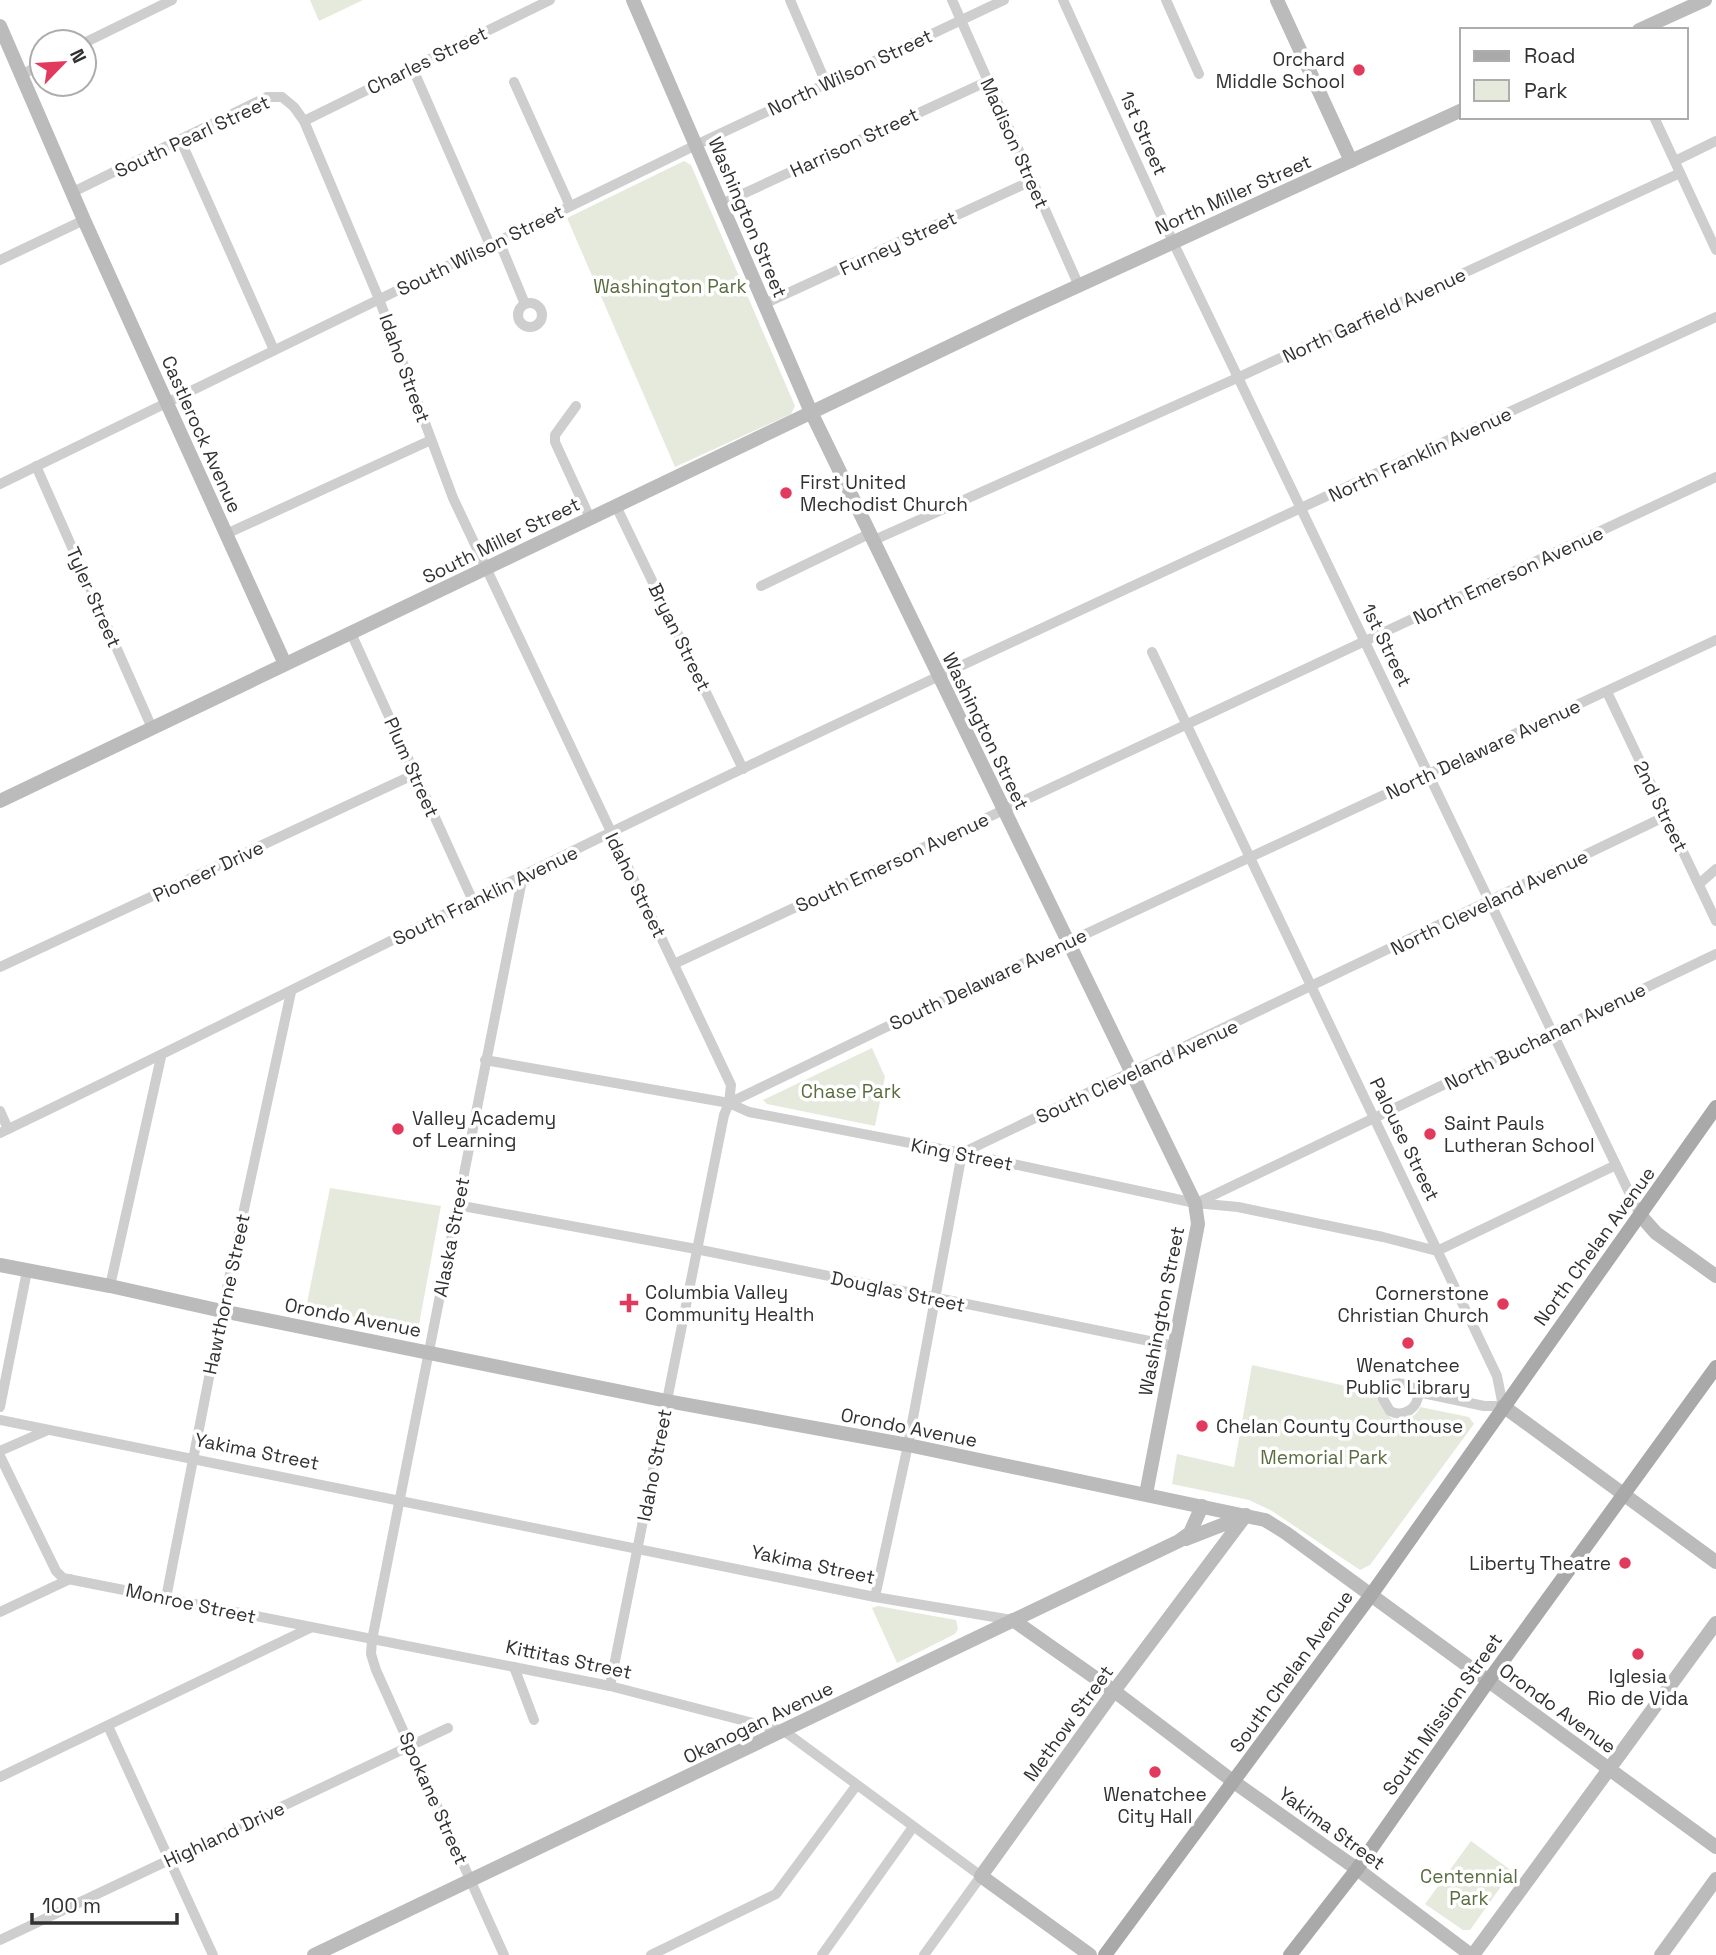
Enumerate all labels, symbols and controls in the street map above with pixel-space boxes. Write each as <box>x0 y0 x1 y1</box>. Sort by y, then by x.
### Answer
street label: Charles Street <box>363 21 491 100</box>
street label: North Wilson Street <box>764 23 937 122</box>
north arrow <box>28 28 98 98</box>
legend <box>1460 28 1688 119</box>
text: Road <box>1524 42 1576 69</box>
text: N <box>64 45 92 67</box>
place label: Orchard Middle School <box>1216 47 1345 94</box>
marker: Orchard Middle School <box>1351 62 1367 78</box>
street label: Madison Street <box>975 74 1055 212</box>
text: Park <box>1524 77 1568 104</box>
street label: 1st Street <box>1114 87 1173 179</box>
street label: South Pearl Street <box>111 90 274 183</box>
street label: Harrison Street <box>786 102 922 183</box>
street label: Washington Street <box>702 133 793 301</box>
street label: North Miller Street <box>1151 149 1315 240</box>
street label: South Wilson Street <box>393 199 568 302</box>
street label: Furney Street <box>836 205 961 282</box>
street label: North Garfield Avenue <box>1278 262 1470 369</box>
park label: Washington Park <box>593 274 747 299</box>
street label: Idaho Street <box>373 310 436 426</box>
street label: Castlerock Avenue <box>156 352 247 517</box>
street label: North Franklin Avenue <box>1325 401 1516 508</box>
place label: First United Mechodist Church <box>800 470 968 517</box>
marker: First United Mechodist Church <box>778 485 794 501</box>
street label: South Miller Street <box>418 492 584 589</box>
street label: North Emerson Avenue <box>1409 520 1607 631</box>
street label: Tyler Street <box>60 543 127 651</box>
street label: Bryan Street <box>643 579 716 695</box>
street label: 1st Street <box>1356 600 1417 691</box>
street label: Washington Street <box>937 648 1035 814</box>
street label: North Delaware Avenue <box>1382 693 1584 806</box>
street label: Plum Street <box>378 713 445 821</box>
street label: 2nd Street <box>1628 757 1693 856</box>
street label: South Emerson Avenue <box>791 807 993 918</box>
street label: Idaho Street <box>599 828 672 942</box>
street label: Pioneer Drive <box>149 835 268 908</box>
street label: South Franklin Avenue <box>389 840 582 951</box>
street label: North Cleveland Avenue <box>1386 844 1592 961</box>
street label: South Delaware Avenue <box>885 923 1091 1036</box>
street label: North Buchanan Avenue <box>1440 977 1650 1096</box>
street label: South Cleveland Avenue <box>1032 1014 1242 1129</box>
street label: Palouse Street <box>1364 1073 1445 1205</box>
park label: Chase Park <box>801 1079 901 1104</box>
place label: Valley Academy of Learning <box>412 1106 556 1153</box>
place label: Saint Pauls Lutheran School <box>1444 1111 1595 1158</box>
marker: Valley Academy of Learning <box>390 1121 406 1137</box>
marker: Saint Pauls Lutheran School <box>1422 1126 1438 1142</box>
street label: King Street <box>909 1132 1015 1177</box>
street label: North Chelan Avenue <box>1528 1162 1661 1331</box>
street label: Alaska Street <box>428 1175 475 1299</box>
street label: Hawthorne Street <box>197 1212 256 1377</box>
street label: Washington Street <box>1133 1224 1190 1398</box>
street label: Douglas Street <box>828 1265 967 1318</box>
place label: Columbia Valley Community Health <box>645 1280 814 1327</box>
place label: Cornerstone Christian Church <box>1338 1281 1489 1328</box>
street label: Orondo Avenue <box>282 1292 423 1343</box>
marker: Columbia Valley Community Health <box>619 1293 639 1313</box>
marker: Cornerstone Christian Church <box>1495 1296 1511 1312</box>
marker: Wenatchee Public Library <box>1400 1335 1416 1351</box>
place label: Wenatchee Public Library <box>1346 1353 1470 1400</box>
street label: Orondo Avenue <box>838 1402 979 1453</box>
street label: Idaho Street <box>631 1407 678 1524</box>
place label: Chelan County Courthouse <box>1216 1414 1463 1439</box>
marker: Chelan County Courthouse <box>1194 1418 1210 1434</box>
street label: Yakima Street <box>193 1427 321 1476</box>
park label: Memorial Park <box>1260 1445 1388 1470</box>
street label: Yakima Street <box>749 1539 877 1590</box>
place label: Liberty Theatre <box>1469 1551 1611 1576</box>
marker: Liberty Theatre <box>1617 1555 1633 1571</box>
street label: Monroe Street <box>123 1577 258 1629</box>
street label: South Chelan Avenue <box>1224 1585 1359 1757</box>
street label: South Mission Street <box>1377 1628 1508 1800</box>
street label: Kittitas Street <box>504 1634 634 1685</box>
marker: Iglesia Rio de Vida <box>1630 1646 1646 1662</box>
street label: Orondo Avenue <box>1494 1658 1621 1759</box>
street label: Methow Street <box>1018 1660 1119 1786</box>
place label: Iglesia Rio de Vida <box>1588 1664 1689 1711</box>
street label: Okanogan Avenue <box>679 1675 837 1770</box>
street label: Spokane Street <box>393 1728 474 1868</box>
marker: Wenatchee City Hall <box>1147 1764 1163 1780</box>
street label: Yakima Street <box>1273 1781 1390 1876</box>
place label: Wenatchee City Hall <box>1103 1782 1207 1829</box>
street label: Highland Drive <box>160 1795 289 1873</box>
park label: Centennial Park <box>1420 1864 1518 1911</box>
scale bar <box>32 1882 177 1926</box>
text: 100 m <box>42 1892 101 1919</box>

